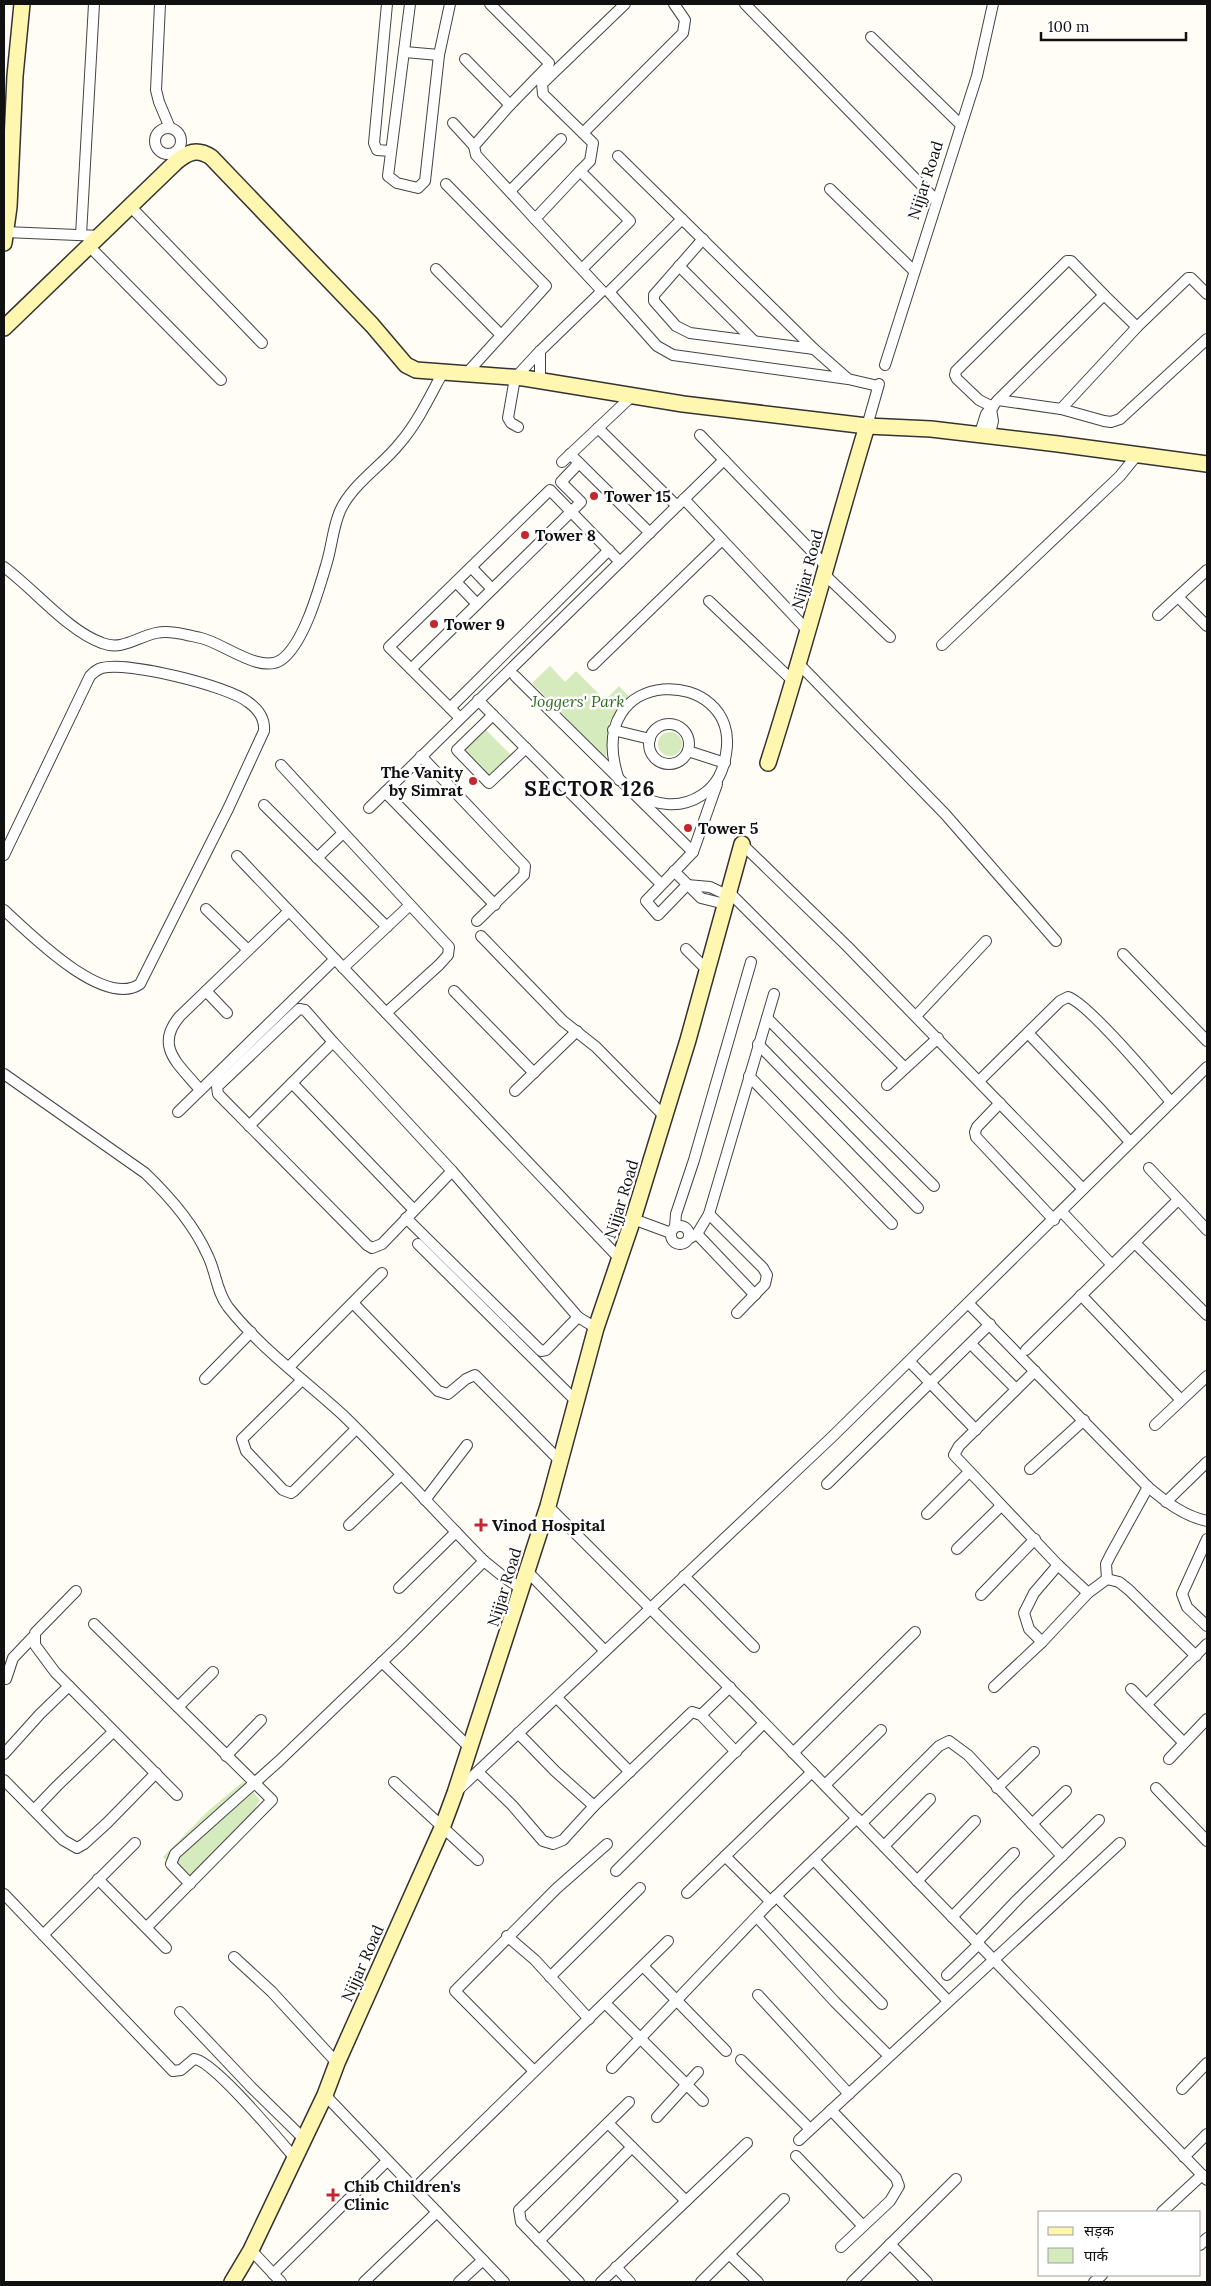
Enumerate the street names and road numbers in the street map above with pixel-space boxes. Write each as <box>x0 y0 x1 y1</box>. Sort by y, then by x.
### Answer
street label: Nijjar Road <box>903 138 947 222</box>
street label: Nijjar Road <box>787 527 827 611</box>
street label: Nijjar Road <box>600 1157 643 1241</box>
street label: Nijjar Road <box>483 1545 526 1629</box>
street label: Nijjar Road <box>336 1921 388 2004</box>

